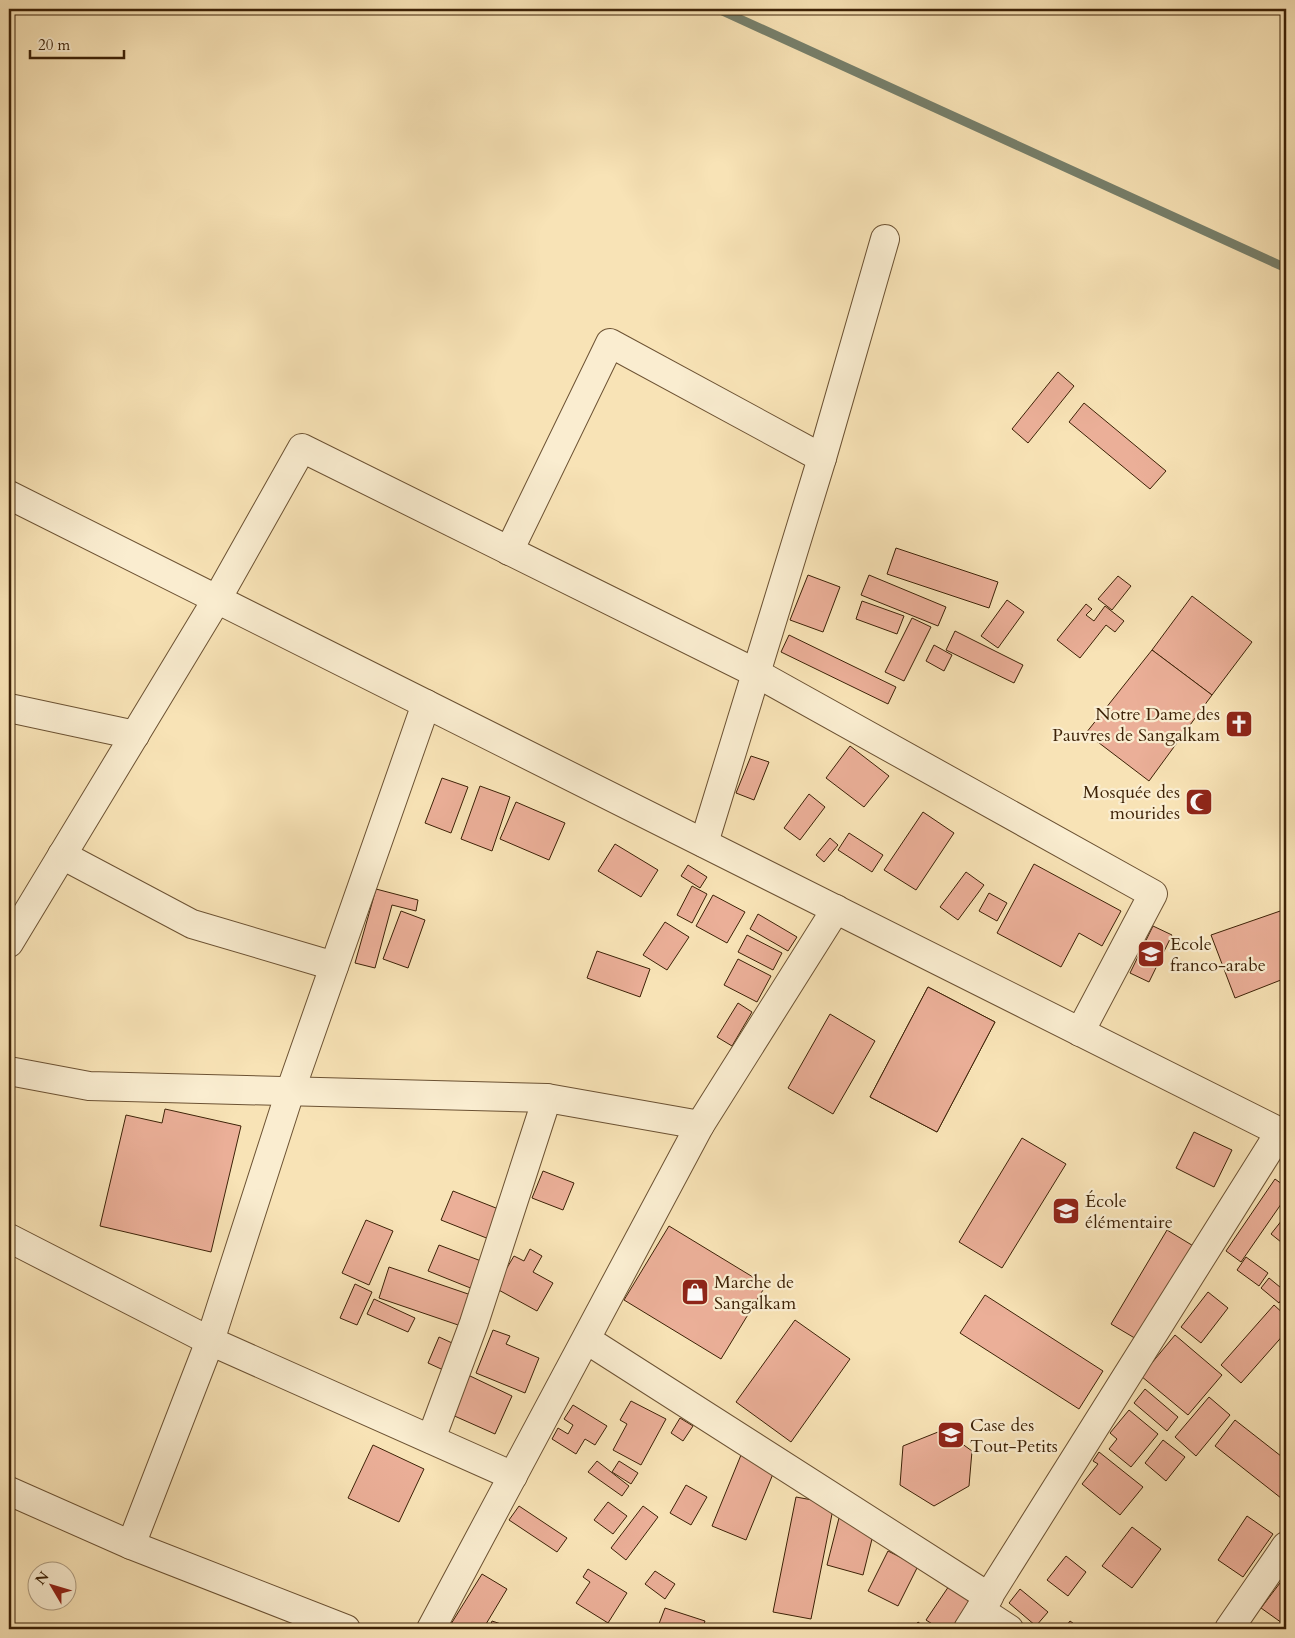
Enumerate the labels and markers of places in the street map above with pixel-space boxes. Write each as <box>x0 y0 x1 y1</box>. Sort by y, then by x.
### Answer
place label: Notre Dame des Pauvres de Sangalkam <box>1052 702 1221 748</box>
church icon: Notre Dame des Pauvres de Sangalkam <box>1224 709 1254 739</box>
place label: Mosquée des mourides <box>1083 780 1180 826</box>
mosque icon: Mosquée des mourides <box>1184 787 1214 817</box>
place label: Ecole franco-arabe <box>1170 932 1266 978</box>
school or university icon: Ecole franco-arabe <box>1136 939 1166 969</box>
place label: École élémentaire <box>1085 1189 1173 1235</box>
school or university icon: École élémentaire <box>1051 1196 1081 1226</box>
place label: Marche de Sangalkam <box>714 1270 797 1316</box>
shop icon: Marche de Sangalkam <box>680 1277 710 1307</box>
place label: Case des Tout-Petits <box>970 1413 1058 1459</box>
school or university icon: Case des Tout-Petits <box>936 1420 966 1450</box>

